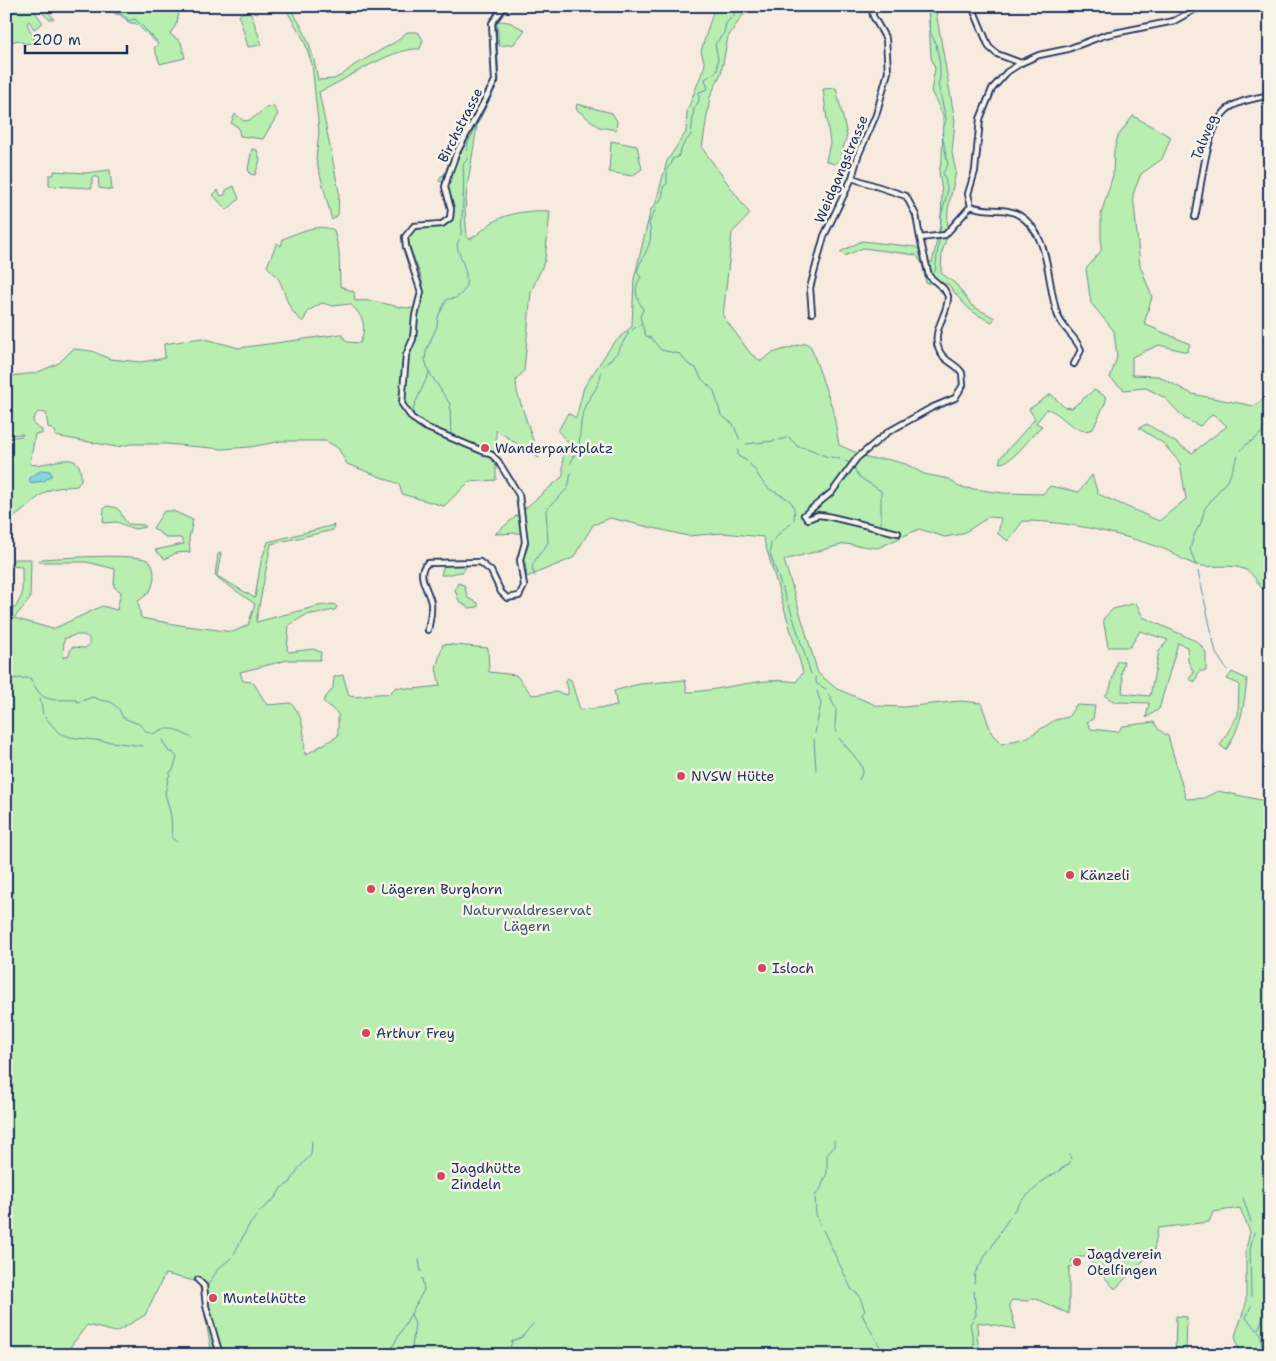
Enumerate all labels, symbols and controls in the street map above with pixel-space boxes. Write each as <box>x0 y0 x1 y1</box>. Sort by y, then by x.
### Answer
scale bar <box>25 22 128 54</box>
text: 200 m <box>32 30 81 50</box>
street label: Birchstrasse <box>433 85 487 165</box>
street label: Talweg <box>1187 111 1221 163</box>
street label: Weidgangstrasse <box>810 112 872 226</box>
place label: Wanderparkplatz <box>495 439 613 457</box>
marker: Wanderparkplatz <box>479 442 491 454</box>
place label: NVSW Hütte <box>691 767 775 785</box>
marker: NVSW Hütte <box>675 770 687 782</box>
place label: Känzeli <box>1080 866 1130 884</box>
marker: Känzeli <box>1064 869 1076 881</box>
place label: Lägeren Burghorn <box>381 880 503 898</box>
marker: Lägeren Burghorn <box>365 883 377 895</box>
park label: Naturwaldreservat Lägern <box>463 901 592 935</box>
place label: Isloch <box>772 959 814 977</box>
marker: Isloch <box>756 962 768 974</box>
place label: Arthur Frey <box>376 1024 455 1042</box>
marker: Arthur Frey <box>360 1027 372 1039</box>
place label: Jagdhütte Zindeln <box>451 1159 521 1193</box>
marker: Jagdhütte Zindeln <box>435 1170 447 1182</box>
place label: Jagdverein Otelfingen <box>1087 1245 1162 1279</box>
marker: Jagdverein Otelfingen <box>1071 1256 1083 1268</box>
place label: Muntelhütte <box>223 1289 307 1307</box>
marker: Muntelhütte <box>207 1292 219 1304</box>

